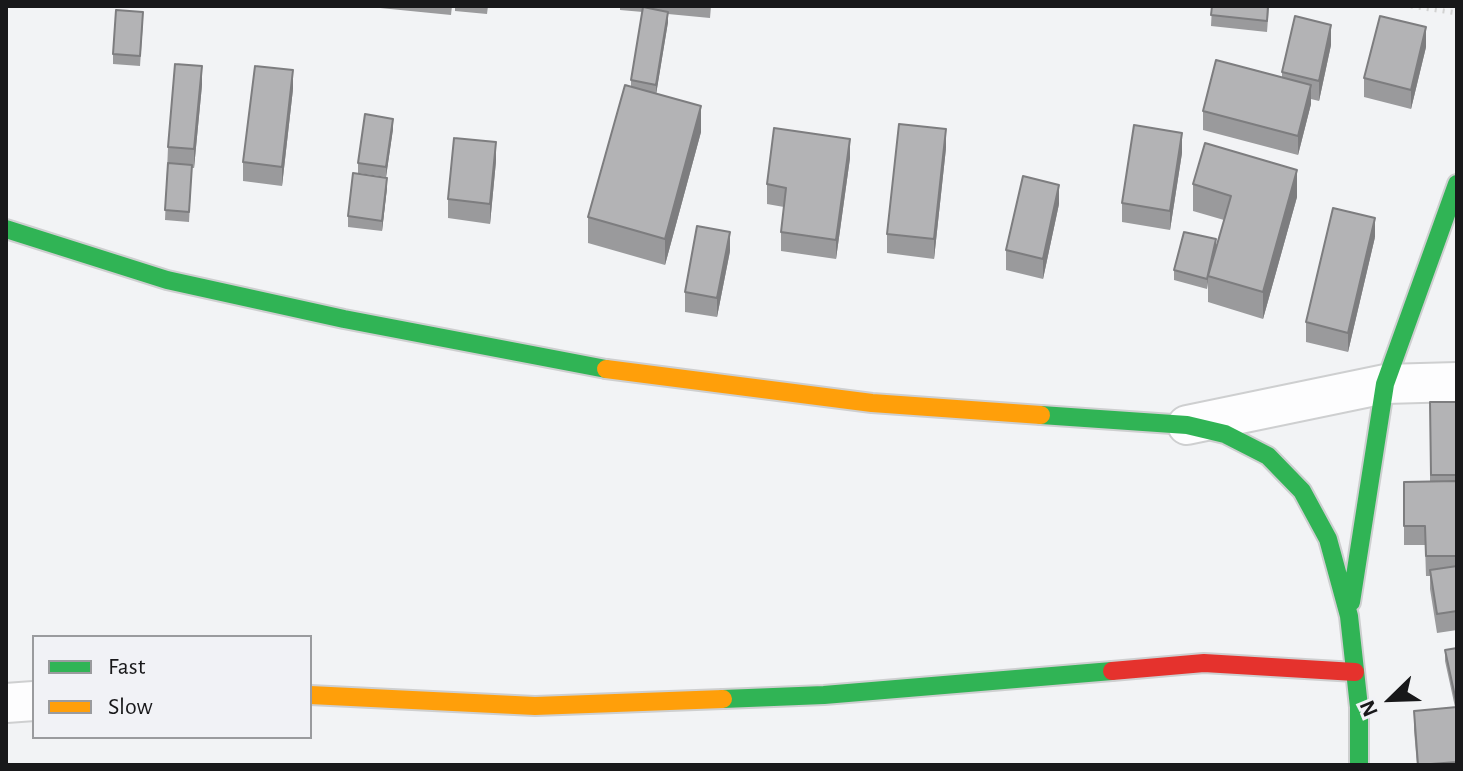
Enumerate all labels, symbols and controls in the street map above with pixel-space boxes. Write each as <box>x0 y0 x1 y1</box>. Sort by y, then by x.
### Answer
legend <box>32 635 312 739</box>
text: Fast <box>108 655 145 679</box>
north arrow <box>1351 659 1431 739</box>
text: Slow <box>108 695 153 719</box>
text: N <box>1356 697 1382 720</box>

